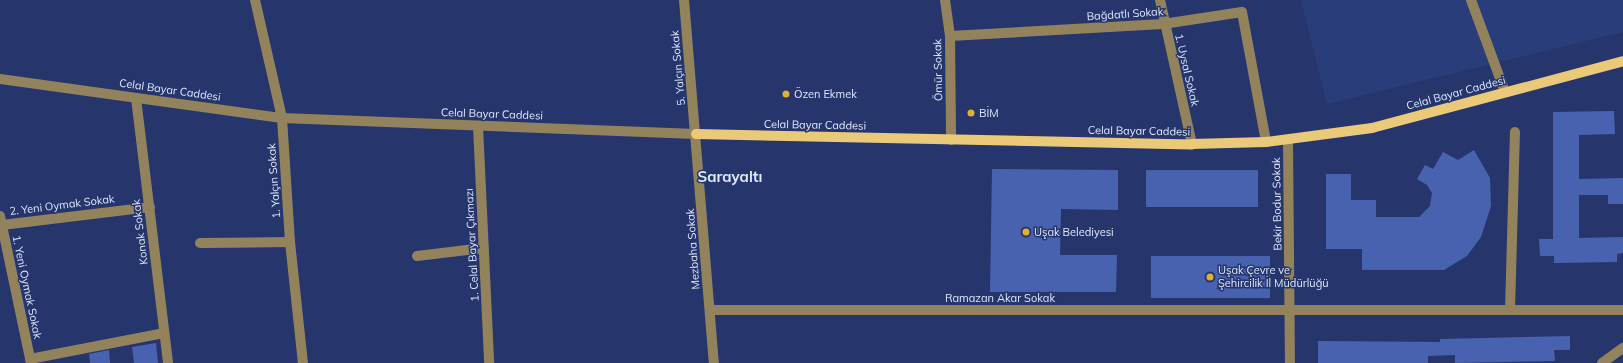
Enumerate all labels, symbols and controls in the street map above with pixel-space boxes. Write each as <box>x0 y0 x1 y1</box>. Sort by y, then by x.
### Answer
street label: Bağdatlı Sokak <box>1086 5 1164 23</box>
street label: 5. Yalçın Sokak <box>668 30 688 106</box>
street label: 1. Uysal Sokak <box>1172 32 1202 108</box>
street label: Ömür Sokak <box>931 39 945 101</box>
street label: Celal Bayar Caddesi <box>1405 73 1507 113</box>
street label: Celal Bayar Caddesi <box>118 76 222 104</box>
place label: Özen Ekmek <box>794 87 857 101</box>
marker: Özen Ekmek <box>781 89 791 99</box>
street label: Celal Bayar Caddesi <box>441 106 543 122</box>
place label: BİM <box>979 106 999 120</box>
marker: BİM <box>966 108 976 118</box>
street label: Celal Bayar Caddesi <box>764 118 866 132</box>
street label: Celal Bayar Caddesi <box>1088 124 1190 138</box>
street label: 1. Yalçın Sokak <box>265 143 283 219</box>
street label: Bekir Bodur Sokak <box>1270 157 1284 251</box>
district label: Sarayaltı <box>698 168 762 186</box>
street label: 1. Celal Bayar Çıkmazı <box>462 188 482 302</box>
street label: 2. Yeni Oymak Sokak <box>9 192 115 218</box>
street label: Konak Sokak <box>129 199 151 265</box>
street label: Mezbaha Sokak <box>684 208 702 290</box>
place label: Uşak Belediyesi <box>1034 225 1114 239</box>
marker: Uşak Belediyesi <box>1021 227 1031 237</box>
street label: 1. Yeni Oymak Sokak <box>10 234 44 340</box>
place label: Uşak Çevre ve Şehircilik İl Müdürlüğü <box>1218 264 1329 290</box>
marker: Uşak Çevre ve Şehircilik İl Müdürlüğü <box>1205 272 1215 282</box>
street label: Ramazan Akar Sokak <box>945 291 1055 305</box>

